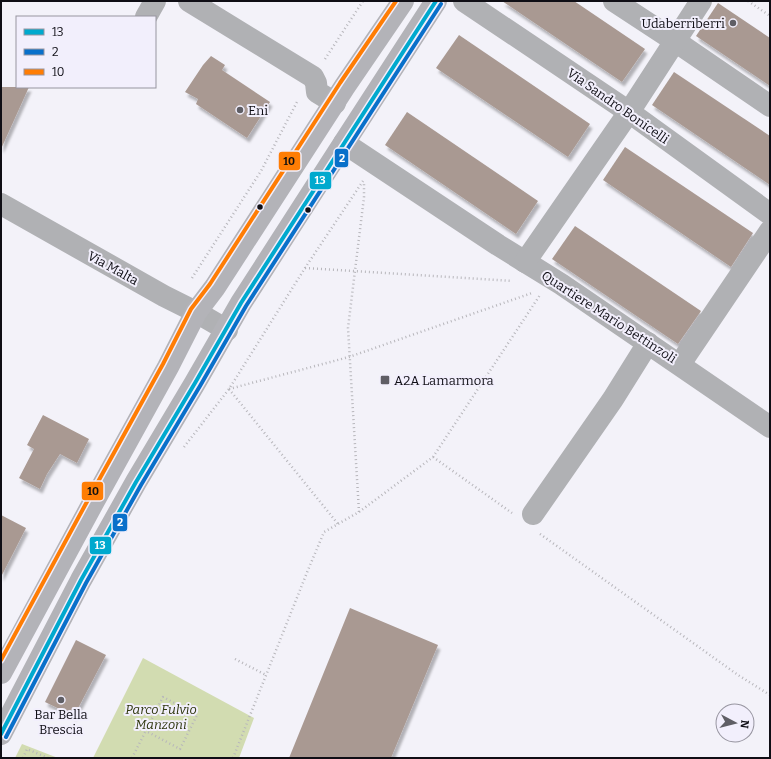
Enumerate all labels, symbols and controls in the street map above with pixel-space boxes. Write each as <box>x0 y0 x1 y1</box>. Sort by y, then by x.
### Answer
legend <box>16 16 156 88</box>
place label: Udaberriberri <box>641 16 725 31</box>
marker: Udaberriberri <box>728 18 738 28</box>
text: 13 <box>52 25 64 39</box>
text: 2 <box>52 45 59 59</box>
text: 10 <box>52 65 65 79</box>
street label: Via Sandro Bonicelli <box>564 65 672 147</box>
place label: Eni <box>248 103 268 118</box>
marker: Eni <box>235 105 245 115</box>
line badge: 2 <box>334 148 349 168</box>
line badge: 10 <box>278 151 301 171</box>
text: 2 <box>339 152 345 165</box>
text: 10 <box>283 155 295 168</box>
line badge: 13 <box>309 171 332 190</box>
text: 13 <box>314 174 326 187</box>
unlabelled marker <box>255 202 265 212</box>
unlabelled marker <box>303 205 313 215</box>
street label: Via Malta <box>85 248 141 288</box>
street label: Quartiere Mario Bettinzoli <box>539 268 679 366</box>
place label: A2A Lamarmora <box>394 373 494 388</box>
marker: A2A Lamarmora <box>379 374 391 386</box>
line badge: 10 <box>81 481 104 501</box>
text: 10 <box>87 485 99 498</box>
line badge: 2 <box>112 513 128 532</box>
text: 2 <box>117 516 123 529</box>
line badge: 13 <box>89 536 112 555</box>
text: 13 <box>94 539 106 552</box>
marker: Bar Bella Brescia <box>56 695 66 705</box>
park label: Parco Fulvio Manzoni <box>125 702 197 732</box>
north arrow <box>715 703 755 743</box>
place label: Bar Bella Brescia <box>34 707 88 737</box>
text: N <box>737 719 751 730</box>

